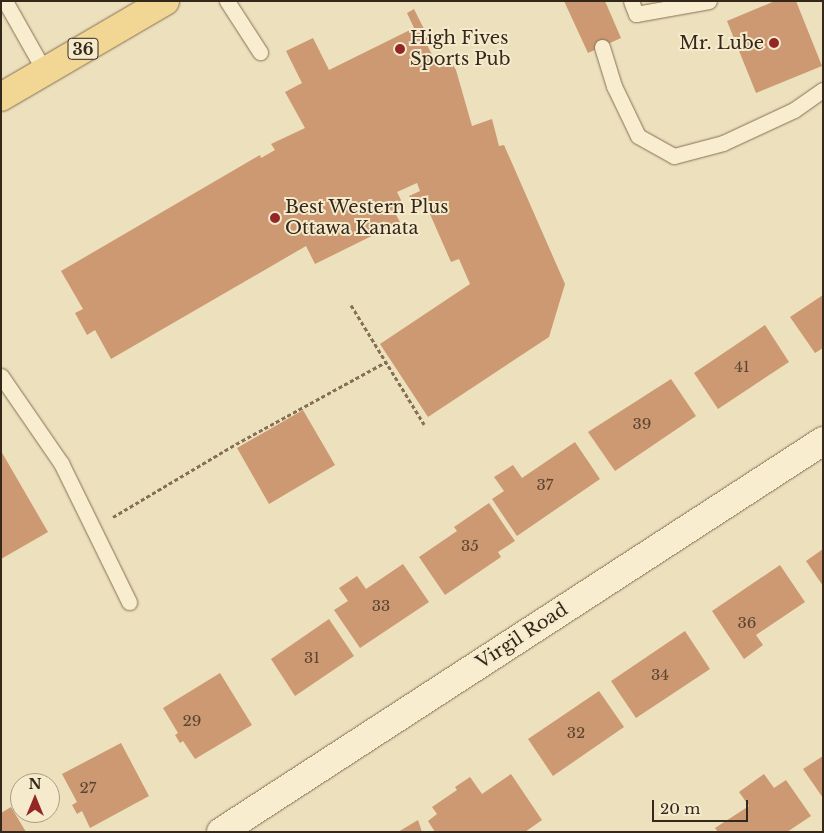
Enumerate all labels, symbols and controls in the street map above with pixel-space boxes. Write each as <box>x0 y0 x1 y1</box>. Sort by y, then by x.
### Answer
place label: High Fives Sports Pub <box>410 28 510 70</box>
place label: Mr. Lube <box>679 32 764 54</box>
road number: 36 <box>67 36 99 62</box>
marker: Mr. Lube <box>768 37 780 49</box>
marker: High Fives Sports Pub <box>394 43 406 55</box>
place label: Best Western Plus Ottawa Kanata <box>285 197 449 240</box>
marker: Best Western Plus Ottawa Kanata <box>269 212 281 224</box>
house number: 41 <box>734 358 750 376</box>
house number: 39 <box>633 415 651 433</box>
house number: 37 <box>537 476 553 494</box>
house number: 35 <box>461 537 479 555</box>
house number: 33 <box>372 597 390 615</box>
street label: Virgil Road <box>472 598 572 674</box>
house number: 36 <box>738 614 756 632</box>
house number: 31 <box>304 649 320 667</box>
house number: 34 <box>651 666 669 684</box>
house number: 29 <box>183 712 201 730</box>
house number: 32 <box>567 724 585 742</box>
north arrow <box>10 773 60 823</box>
text: N <box>28 775 42 793</box>
house number: 27 <box>80 779 96 797</box>
scale bar <box>654 790 750 822</box>
text: 20 m <box>660 799 700 818</box>

